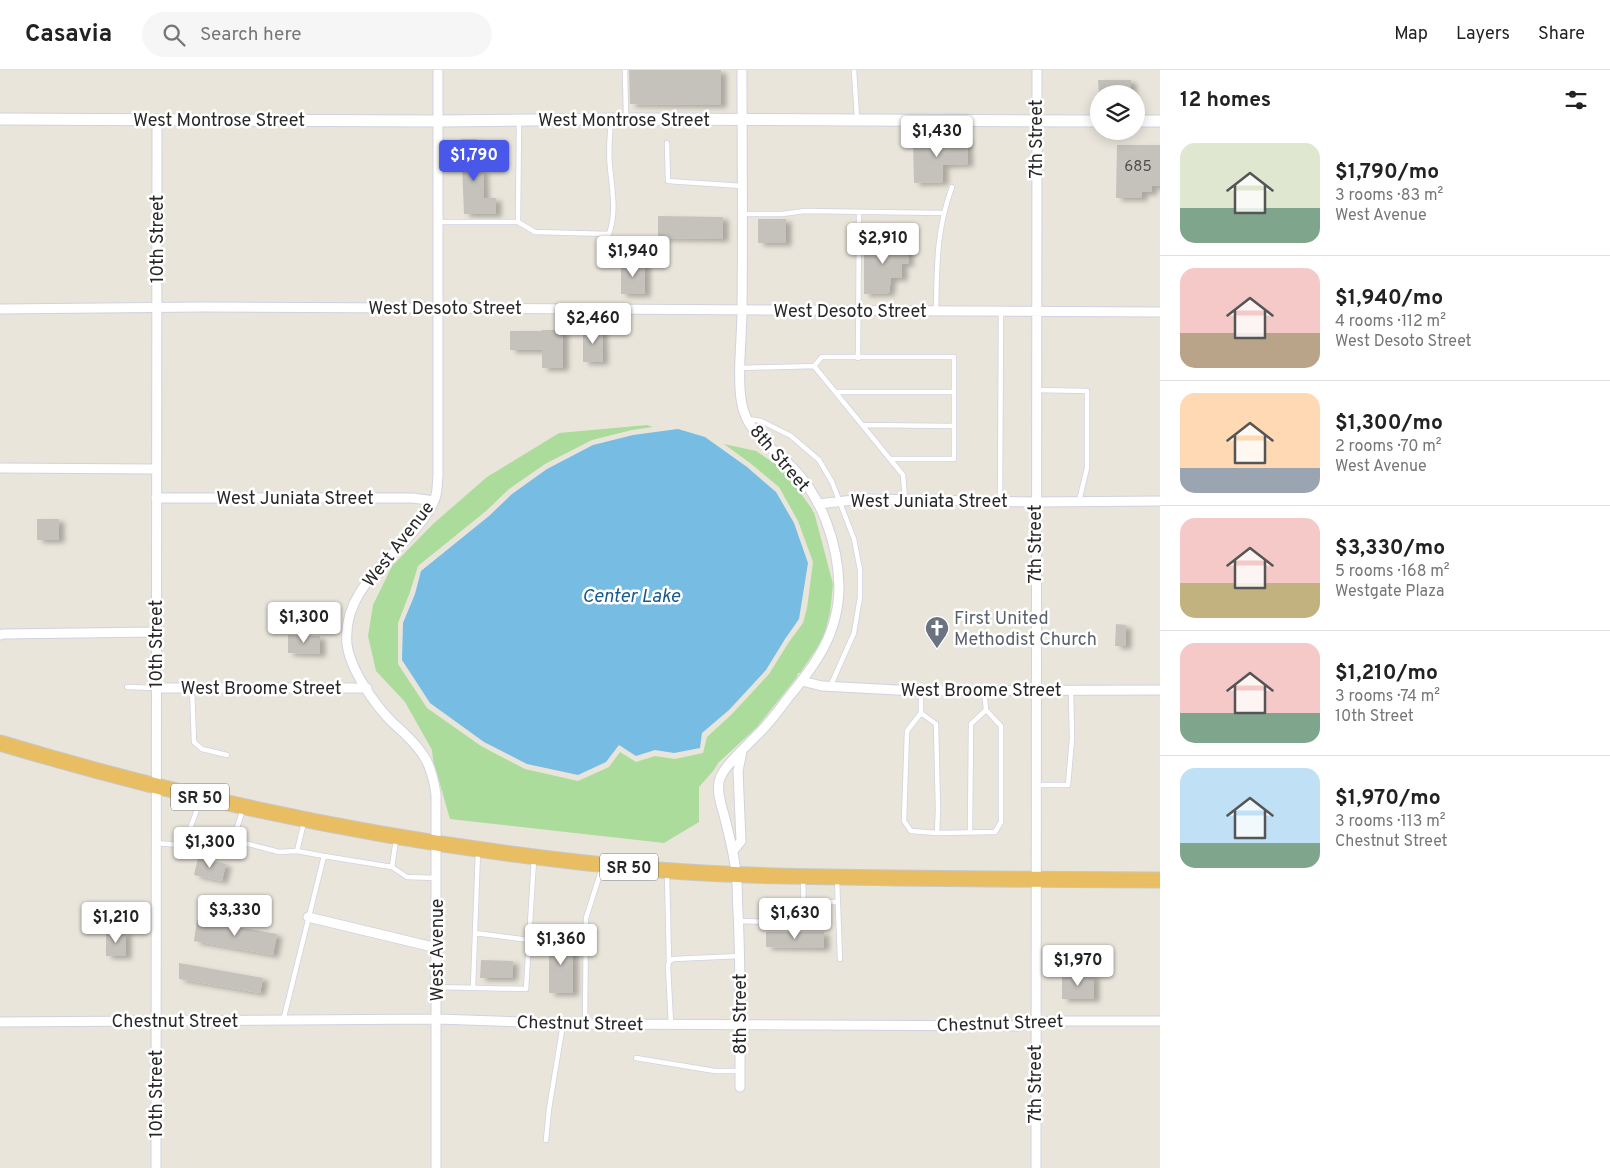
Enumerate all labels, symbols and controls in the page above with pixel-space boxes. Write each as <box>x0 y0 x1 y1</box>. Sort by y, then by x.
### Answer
search box <box>142 12 492 57</box>
text: Casavia <box>25 20 112 50</box>
icon: search <box>160 21 188 49</box>
text: Search here <box>200 23 302 47</box>
text: Map <box>1394 23 1428 46</box>
text: Layers <box>1456 23 1510 46</box>
text: Share <box>1538 23 1585 46</box>
map controls <box>1090 85 1145 140</box>
button: layers <box>1090 85 1145 140</box>
icon: filters <box>1562 86 1590 114</box>
text: 12 homes <box>1180 87 1271 114</box>
street label: 7th Street <box>1026 99 1049 179</box>
street label: West Montrose Street <box>133 110 305 133</box>
street label: West Montrose Street <box>538 110 710 133</box>
pin: $1,430 <box>896 116 978 158</box>
text: $1,430 <box>912 122 962 142</box>
pin: $1,790 <box>433 140 515 182</box>
text: $1,790 <box>450 146 498 166</box>
house number: 685 <box>1124 158 1152 177</box>
text: $1,790/mo <box>1335 159 1439 186</box>
icon: home <box>1220 163 1280 223</box>
text: 3 rooms · 83 m² <box>1335 186 1443 206</box>
street label: 10th Street <box>147 195 170 283</box>
text: West Avenue <box>1335 206 1427 226</box>
pin: $2,910 <box>842 222 924 265</box>
text: $2,910 <box>858 229 908 249</box>
pin: $1,940 <box>592 236 674 278</box>
text: $1,940 <box>608 242 658 262</box>
text: $1,940/mo <box>1335 285 1443 312</box>
icon: home <box>1220 288 1280 348</box>
street label: West Desoto Street <box>368 298 522 321</box>
street label: West Desoto Street <box>773 301 927 324</box>
pin: $2,460 <box>552 302 634 345</box>
text: $2,460 <box>566 309 620 329</box>
text: 4 rooms · 112 m² <box>1335 312 1446 332</box>
text: West Desoto Street <box>1335 332 1472 352</box>
text: $1,300/mo <box>1335 410 1443 437</box>
icon: home <box>1220 413 1280 473</box>
street label: 8th Street <box>744 421 814 497</box>
text: 2 rooms · 70 m² <box>1335 437 1442 457</box>
text: West Avenue <box>1335 457 1427 477</box>
street label: West Juniata Street <box>216 488 374 511</box>
street label: West Juniata Street <box>850 491 1008 514</box>
street label: West Avenue <box>358 497 440 593</box>
street label: 7th Street <box>1025 504 1048 584</box>
text: $3,330/mo <box>1335 535 1445 562</box>
icon: home <box>1220 538 1280 598</box>
text: 5 rooms · 168 m² <box>1335 562 1450 582</box>
text: Westgate Plaza <box>1335 582 1445 602</box>
water label: Center Lake <box>582 585 680 609</box>
street label: 10th Street <box>146 600 169 688</box>
pin: $1,300 <box>263 602 345 644</box>
text: $1,300 <box>279 608 329 628</box>
place label: First United Methodist Church <box>954 608 1097 652</box>
church icon: First United Methodist Church <box>924 615 950 649</box>
text: $1,210/mo <box>1335 660 1438 687</box>
icon: home <box>1220 663 1280 723</box>
street label: West Broome Street <box>180 678 342 701</box>
street label: West Broome Street <box>900 680 1062 703</box>
text: 3 rooms · 74 m² <box>1335 687 1440 707</box>
text: 10th Street <box>1335 707 1414 727</box>
road number: SR 50 <box>171 784 229 810</box>
text: $1,970/mo <box>1335 785 1441 812</box>
icon: home <box>1220 788 1280 848</box>
text: 3 rooms · 113 m² <box>1335 812 1446 832</box>
pin: $1,300 <box>169 826 251 869</box>
text: Chestnut Street <box>1335 832 1448 852</box>
text: $1,300 <box>185 833 235 853</box>
road number: SR 50 <box>600 854 658 880</box>
pin: $3,330 <box>194 894 276 937</box>
street label: West Avenue <box>427 898 450 1002</box>
pin: $1,630 <box>754 898 836 940</box>
text: $3,330 <box>209 901 261 921</box>
pin: $1,210 <box>75 902 157 944</box>
text: $1,630 <box>770 904 820 924</box>
text: $1,210 <box>93 908 139 928</box>
pin: $1,360 <box>520 924 602 966</box>
text: $1,360 <box>536 930 586 950</box>
pin: $1,970 <box>1037 944 1119 987</box>
text: $1,970 <box>1054 951 1102 971</box>
street label: 8th Street <box>730 973 753 1055</box>
street label: Chestnut Street <box>112 1011 238 1034</box>
street label: Chestnut Street <box>936 1011 1064 1038</box>
street label: Chestnut Street <box>516 1012 644 1037</box>
street label: 7th Street <box>1025 1044 1048 1124</box>
street label: 10th Street <box>146 1050 169 1138</box>

